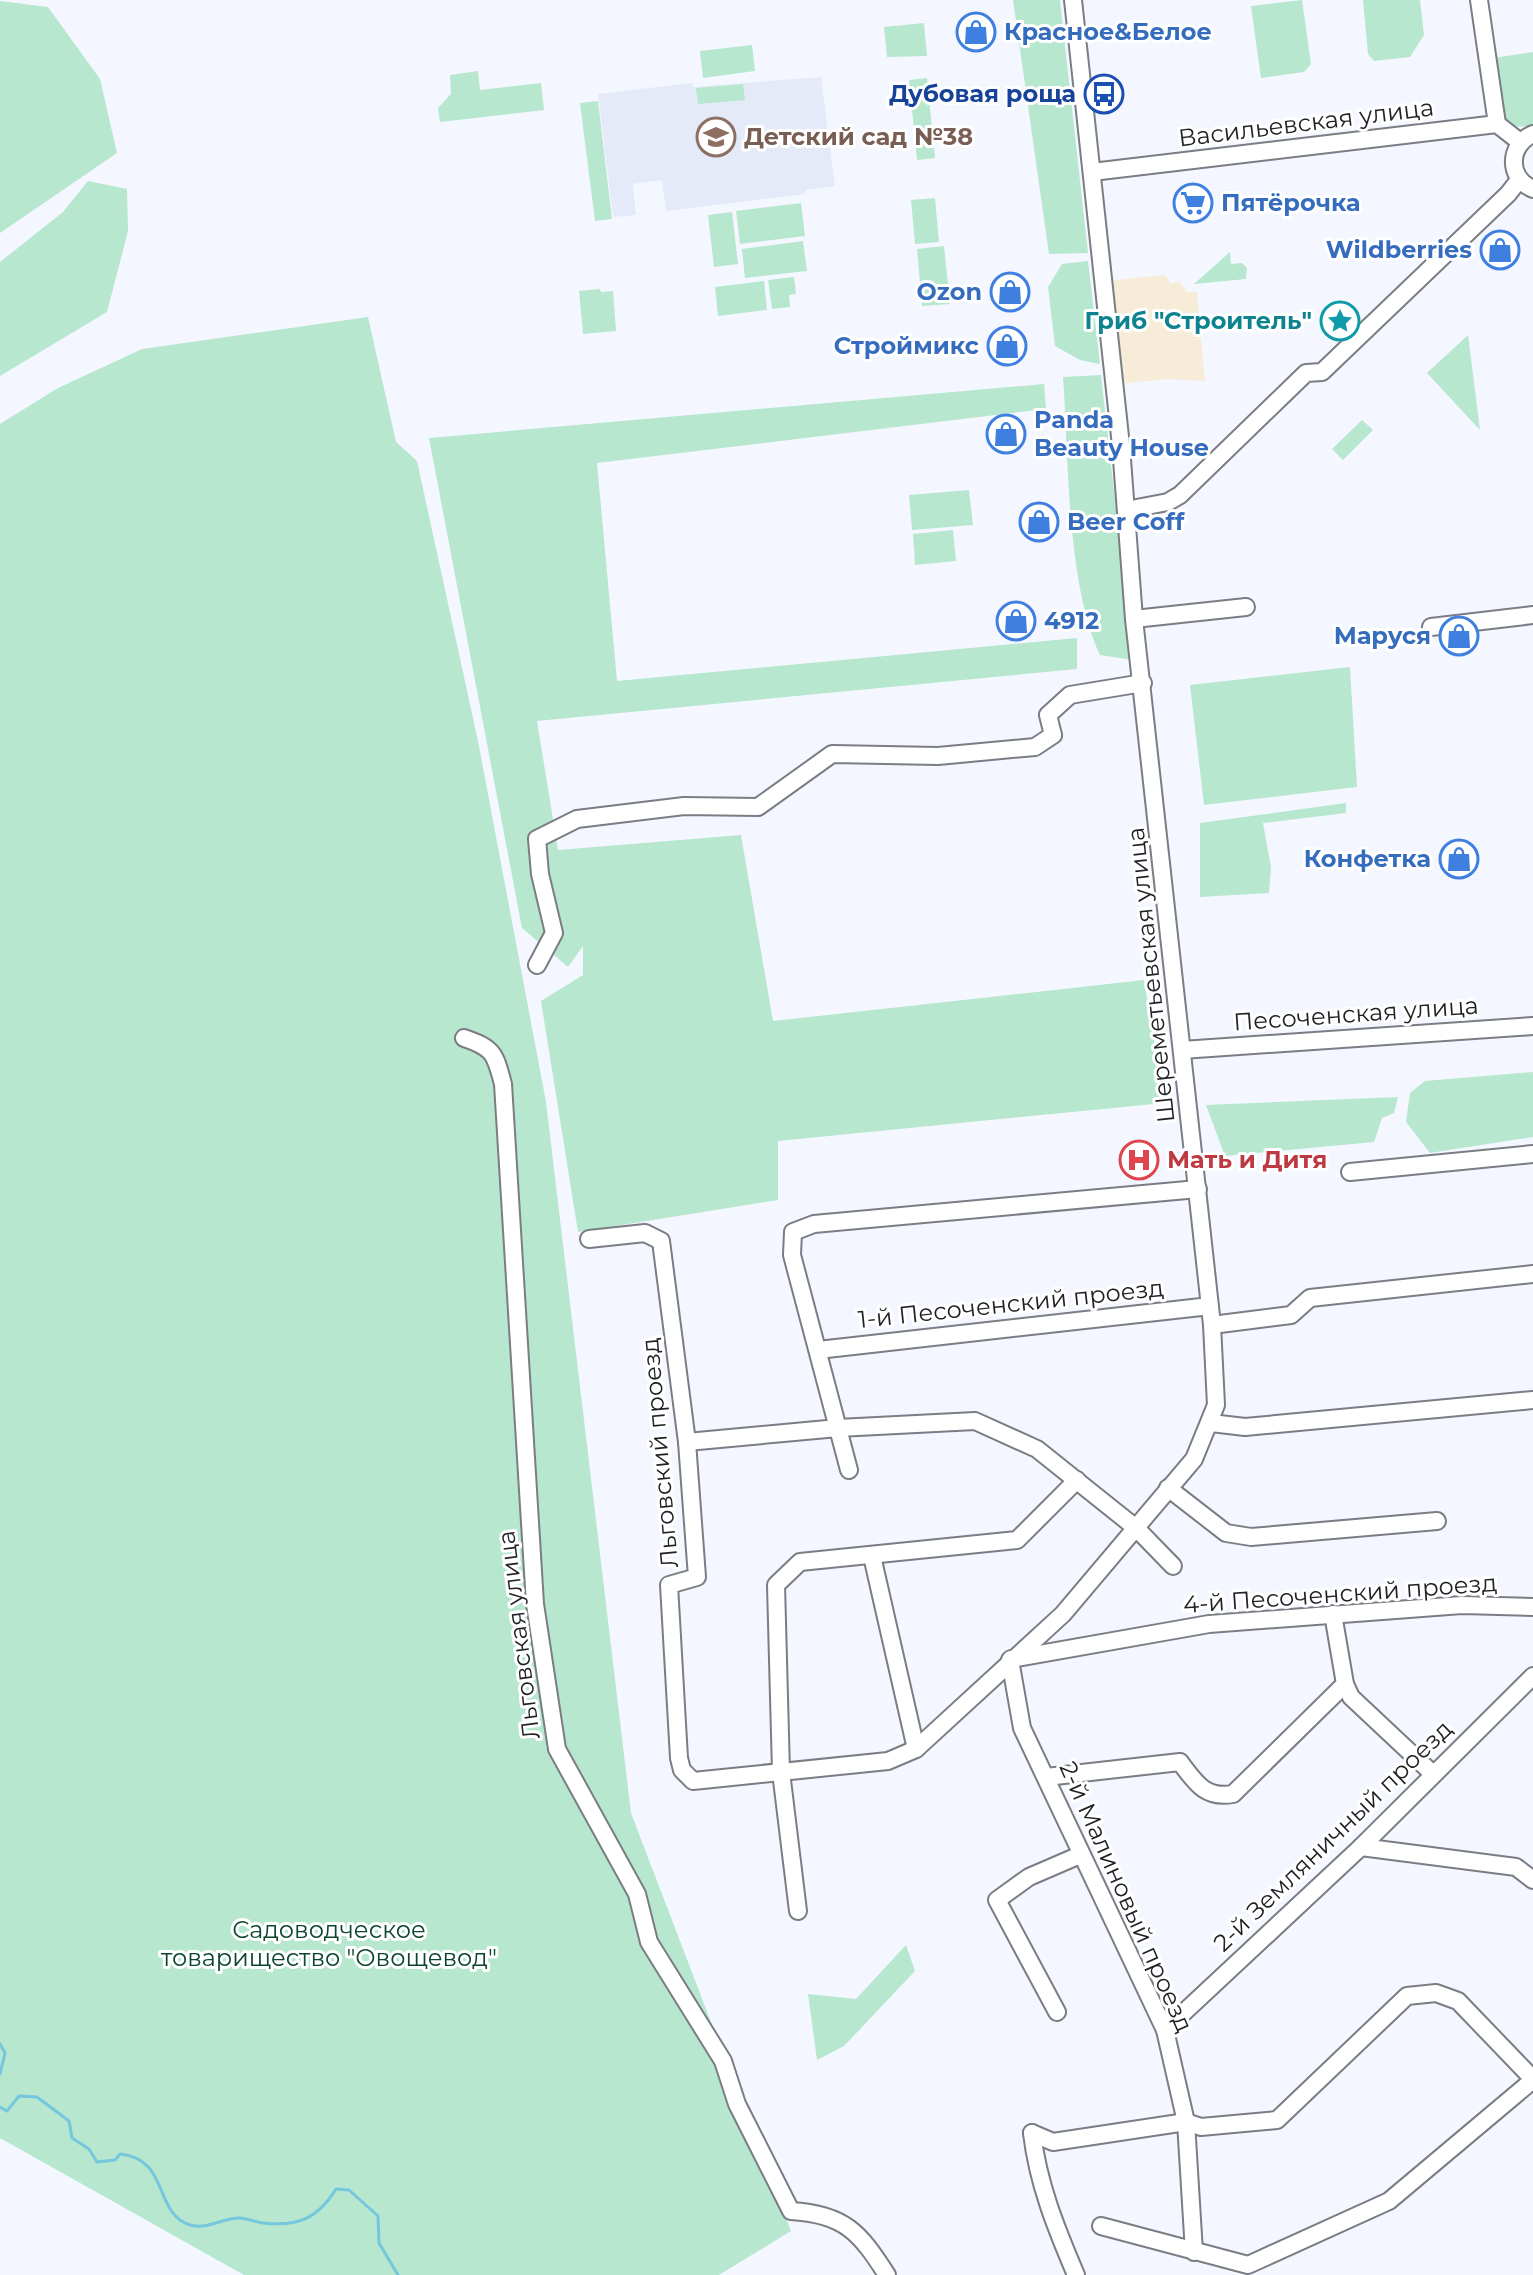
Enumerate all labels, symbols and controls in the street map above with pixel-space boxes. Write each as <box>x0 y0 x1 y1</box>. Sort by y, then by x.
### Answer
shop icon: Красное&Белое <box>955 11 997 53</box>
place label: Красное&Белое <box>1004 17 1212 46</box>
bus stop icon: Дубовая роща <box>1083 73 1125 115</box>
place label: Дубовая роща <box>889 79 1076 108</box>
street label: Васильевская улица <box>1177 92 1435 153</box>
school or university icon: Детский сад №38 <box>695 116 737 158</box>
place label: Детский сад №38 <box>744 122 973 151</box>
supermarket icon: Пятёрочка <box>1172 182 1214 224</box>
place label: Пятёрочка <box>1221 188 1361 217</box>
shop icon: Wildberries <box>1479 229 1521 271</box>
place label: Wildberries <box>1326 235 1472 264</box>
shop icon: Ozon <box>989 271 1031 313</box>
place label: Ozon <box>917 277 982 306</box>
place icon: Гриб "Строитель" <box>1319 300 1361 342</box>
place label: Гриб "Строитель" <box>1084 306 1312 335</box>
shop icon: Строймикс <box>986 325 1028 367</box>
place label: Строймикс <box>834 331 979 360</box>
place label: Panda Beauty House <box>1034 405 1209 462</box>
shop icon: Panda Beauty House <box>985 413 1027 455</box>
shop icon: Beer Coff <box>1018 501 1060 543</box>
place label: Beer Coff <box>1067 507 1186 536</box>
shop icon: 4912 <box>995 600 1037 642</box>
place label: 4912 <box>1044 606 1099 635</box>
shop icon: Маруся <box>1438 615 1480 657</box>
place label: Маруся <box>1334 621 1431 650</box>
street label: Шереметьевская улица <box>1121 826 1180 1124</box>
shop icon: Конфетка <box>1438 838 1480 880</box>
place label: Конфетка <box>1304 844 1431 873</box>
street label: Песоченская улица <box>1232 990 1479 1037</box>
hospital icon: Мать и Дитя <box>1118 1139 1160 1181</box>
place label: Мать и Дитя <box>1167 1145 1327 1174</box>
street label: 1-й Песоченский проезд <box>857 1273 1165 1334</box>
street label: Льговский проезд <box>635 1337 684 1569</box>
street label: Льговская улица <box>491 1529 546 1741</box>
street label: 4-й Песоченский проезд <box>1182 1568 1498 1619</box>
street label: 2-й Земляничный проезд <box>1208 1714 1458 1957</box>
street label: 2-й Малиновый проезд <box>1054 1757 1199 2037</box>
park label: Садоводческое товарищество "Овощевод" <box>161 1915 497 1972</box>

